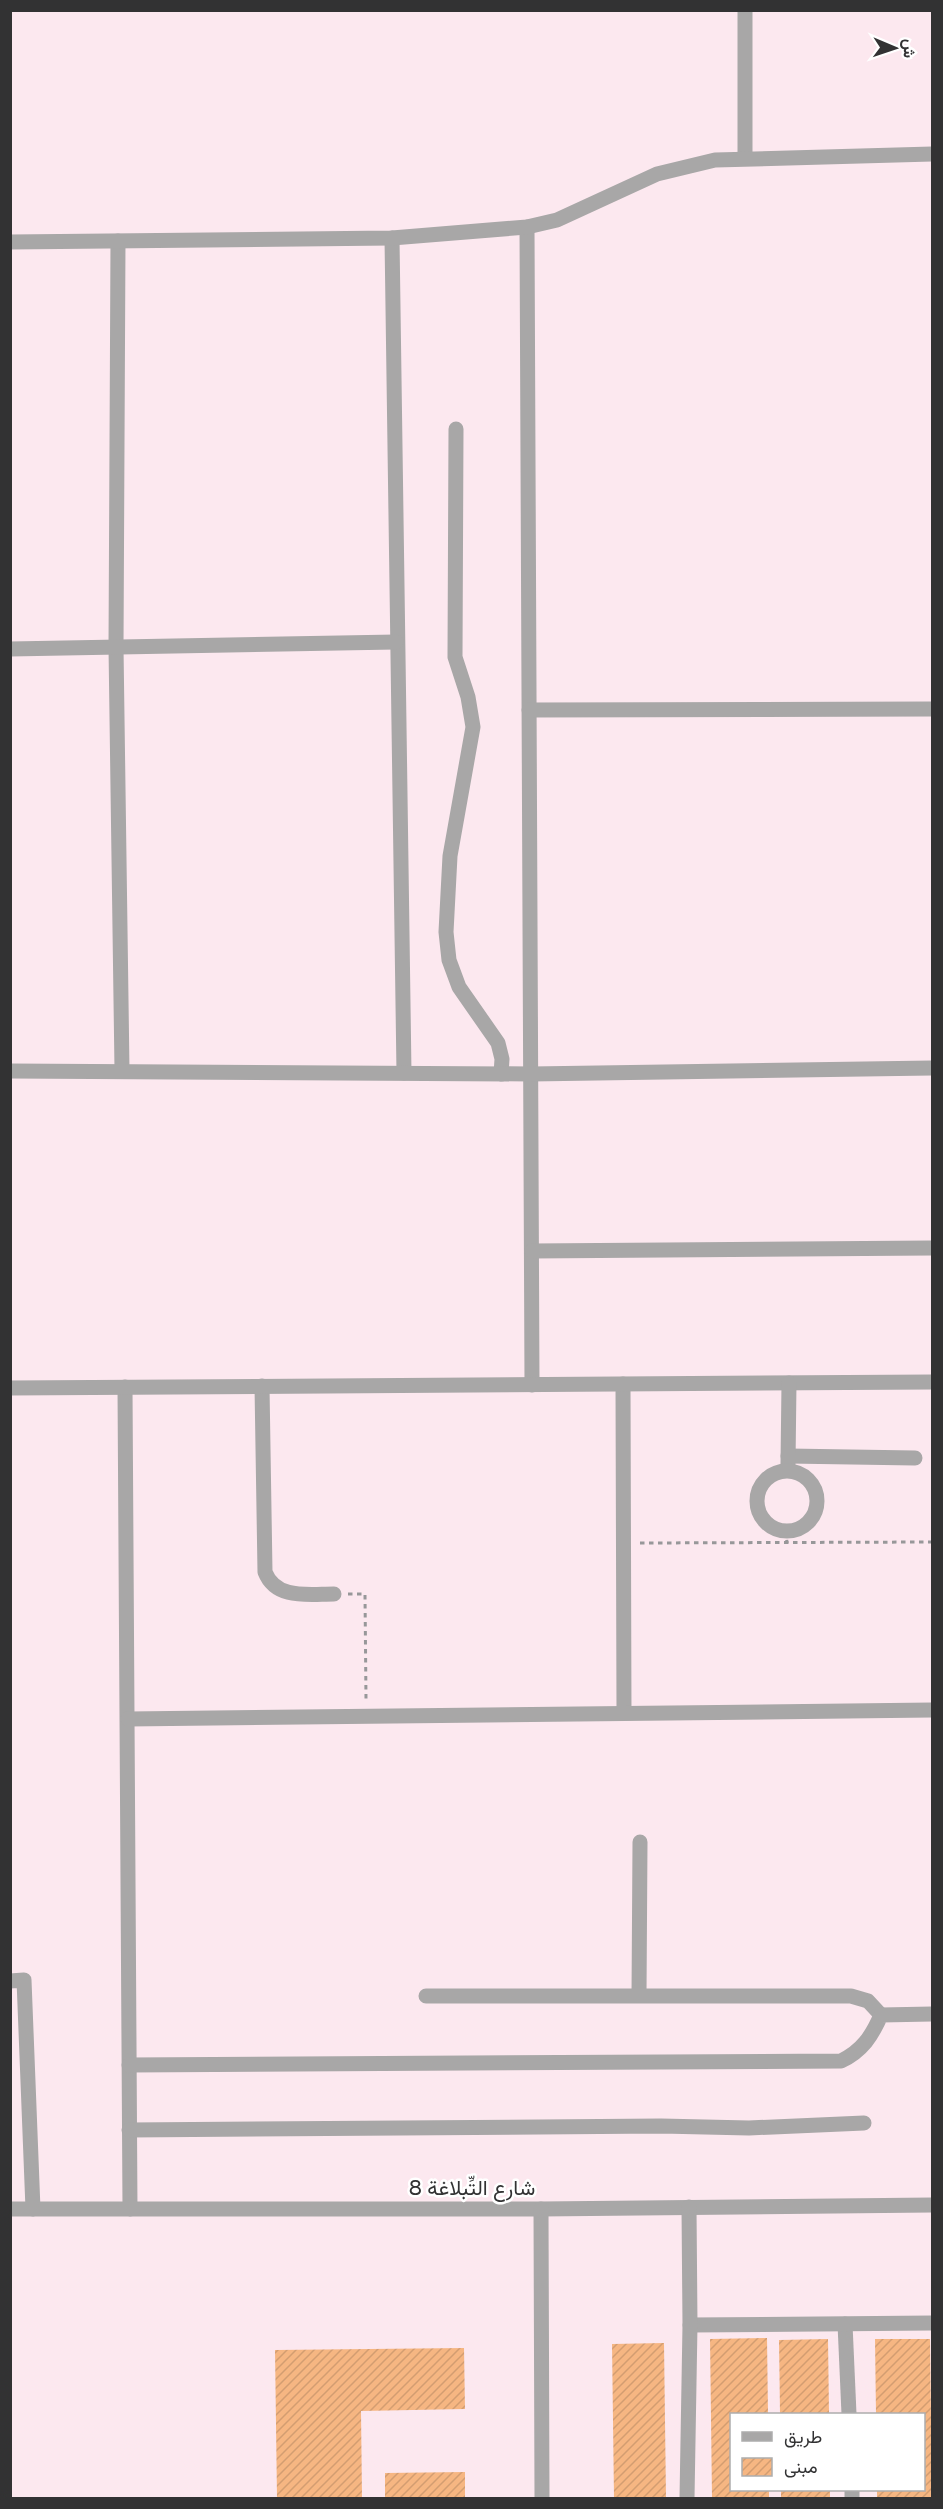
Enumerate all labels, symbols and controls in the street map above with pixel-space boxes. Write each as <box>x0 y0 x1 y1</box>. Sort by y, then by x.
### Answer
north arrow <box>865 18 925 78</box>
text: ش <box>899 39 919 58</box>
street label: شارع التِّبلاغة 8 <box>409 2175 535 2202</box>
legend <box>730 2413 925 2491</box>
text: طريق <box>784 2426 822 2448</box>
text: مبنى <box>784 2456 818 2478</box>

